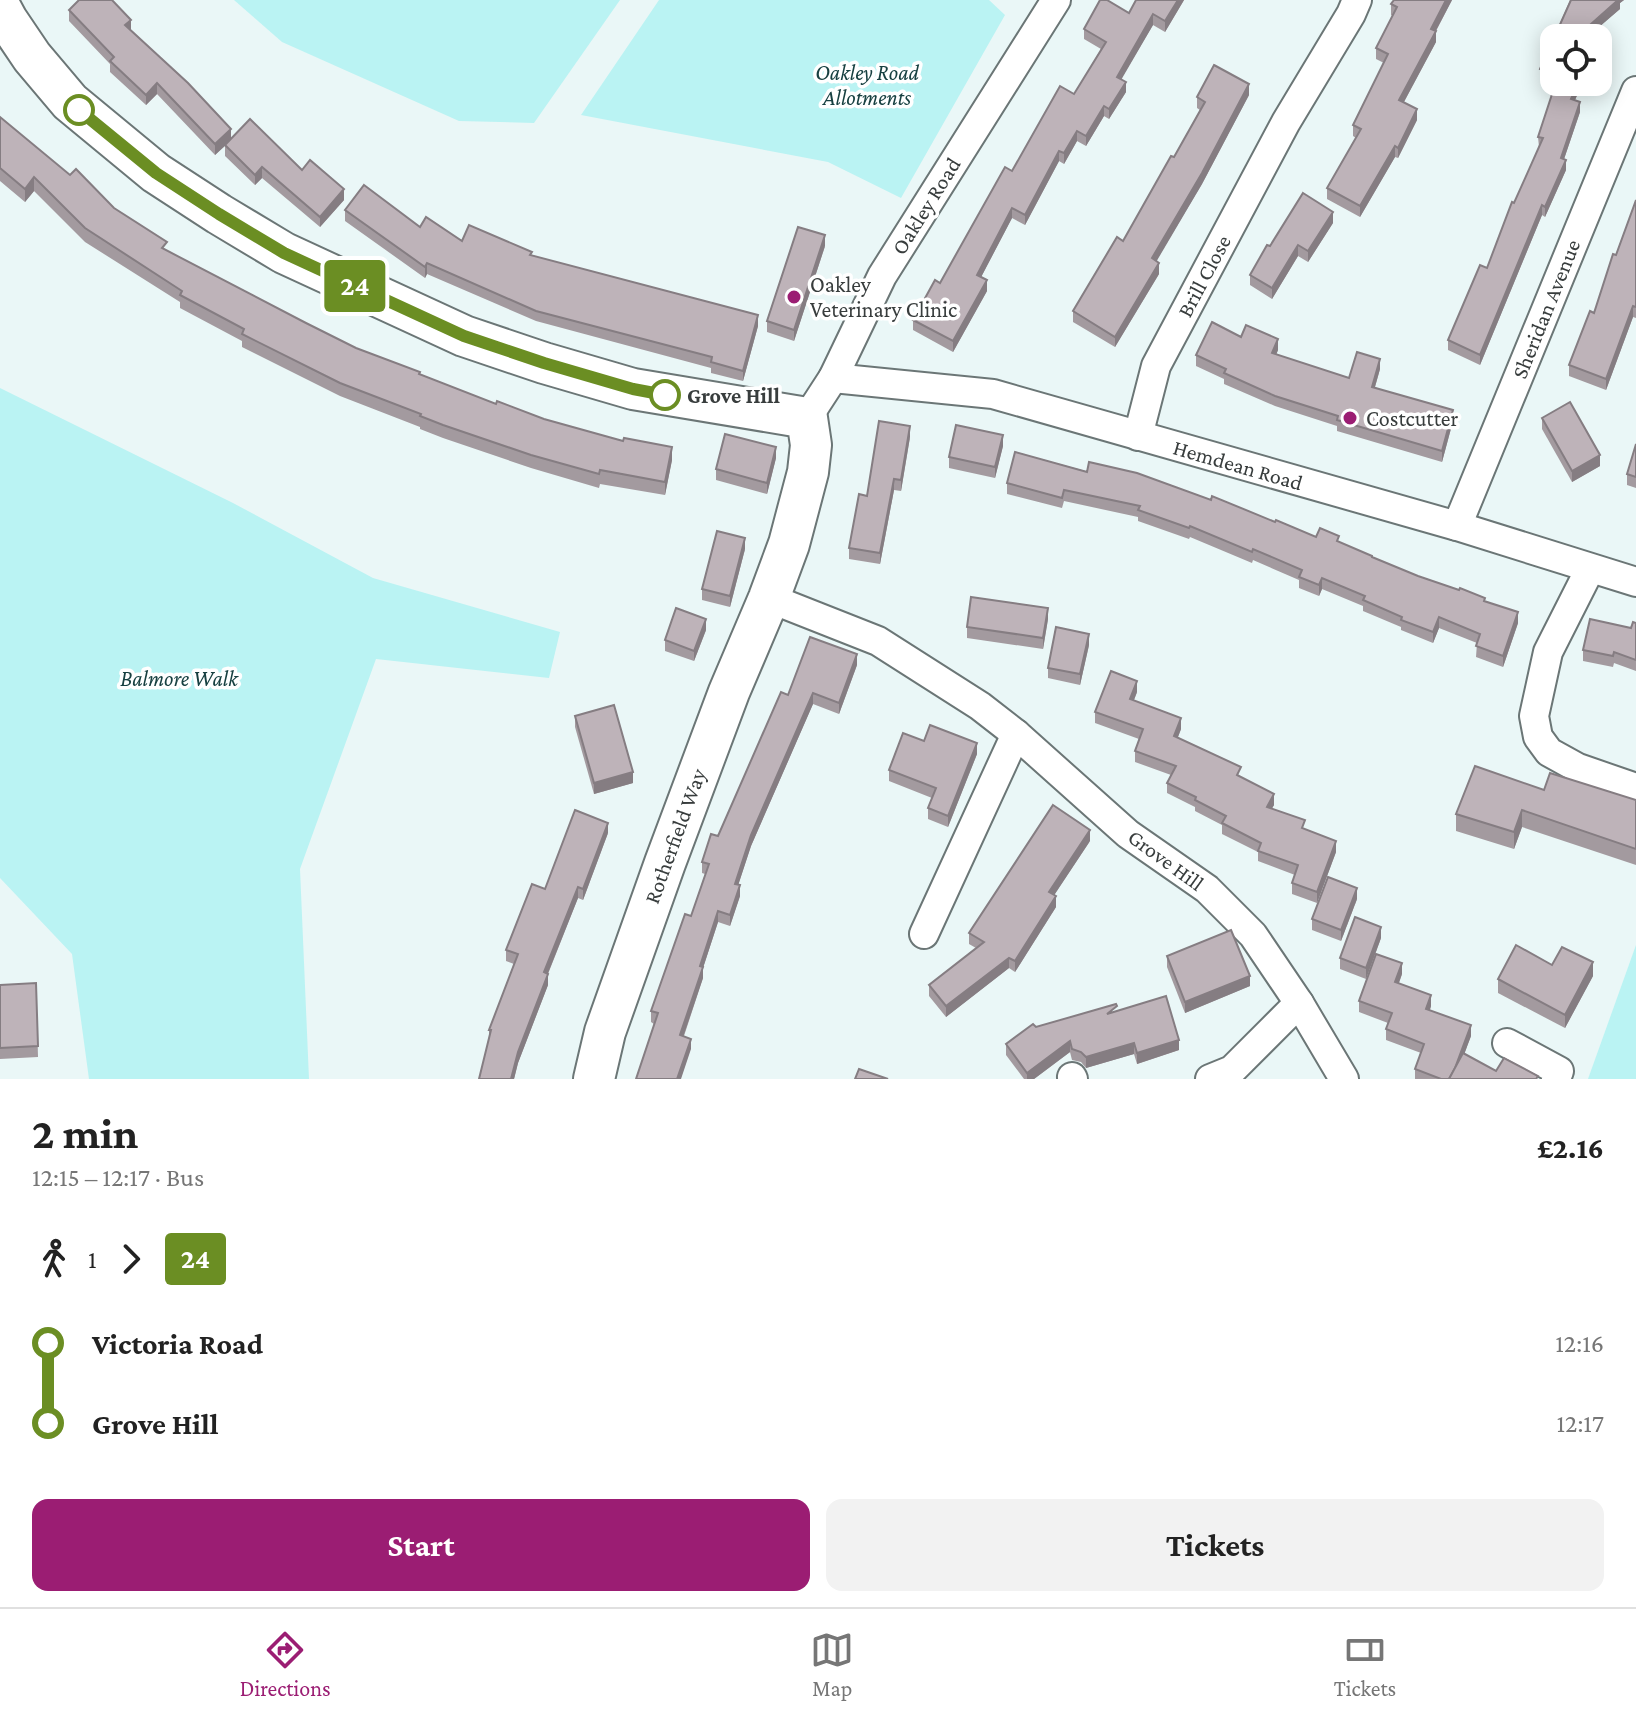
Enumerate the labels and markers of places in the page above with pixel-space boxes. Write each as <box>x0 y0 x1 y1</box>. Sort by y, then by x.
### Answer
unlabelled marker <box>64 95 94 125</box>
place label: Oakley Veterinary Clinic <box>810 272 957 322</box>
marker: Oakley Veterinary Clinic <box>785 288 803 306</box>
marker: Grove Hill <box>650 380 680 410</box>
place label: Grove Hill <box>687 383 780 408</box>
place label: Costcutter <box>1366 406 1458 431</box>
marker: Costcutter <box>1341 409 1359 427</box>

